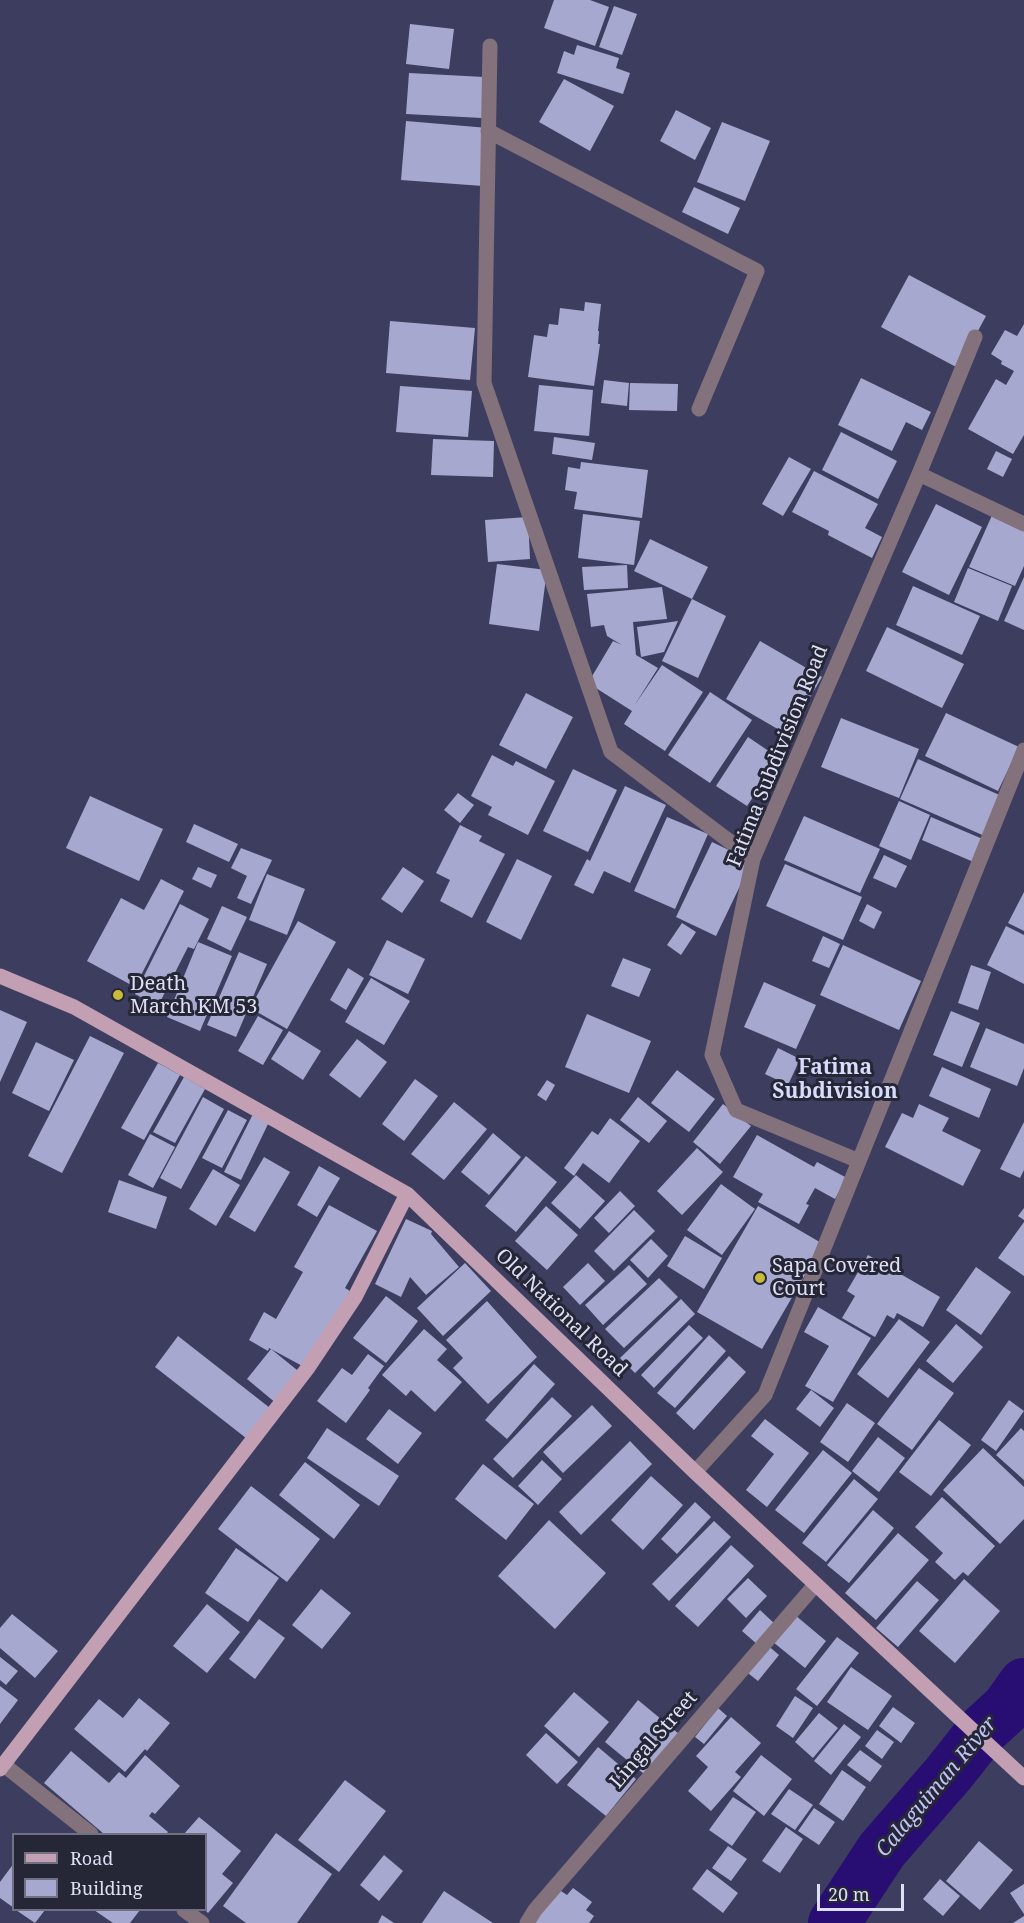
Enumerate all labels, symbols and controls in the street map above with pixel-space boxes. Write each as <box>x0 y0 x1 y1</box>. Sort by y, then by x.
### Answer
street label: Fatima Subdivision Road <box>723 642 833 870</box>
place label: Death March KM 53 <box>130 972 257 1019</box>
marker: Death March KM 53 <box>111 988 125 1002</box>
district label: Fatima Subdivision <box>772 1055 898 1105</box>
street label: Old National Road <box>490 1244 632 1382</box>
place label: Sapa Covered Court <box>772 1254 901 1301</box>
marker: Sapa Covered Court <box>753 1271 767 1285</box>
street label: Lingal Street <box>605 1686 703 1794</box>
water label: Calaguiman River <box>871 1712 1003 1862</box>
legend <box>12 1833 207 1911</box>
text: Road <box>70 1846 113 1870</box>
scale bar <box>820 1872 907 1910</box>
text: Building <box>70 1876 143 1900</box>
text: 20 m <box>828 1882 870 1906</box>

